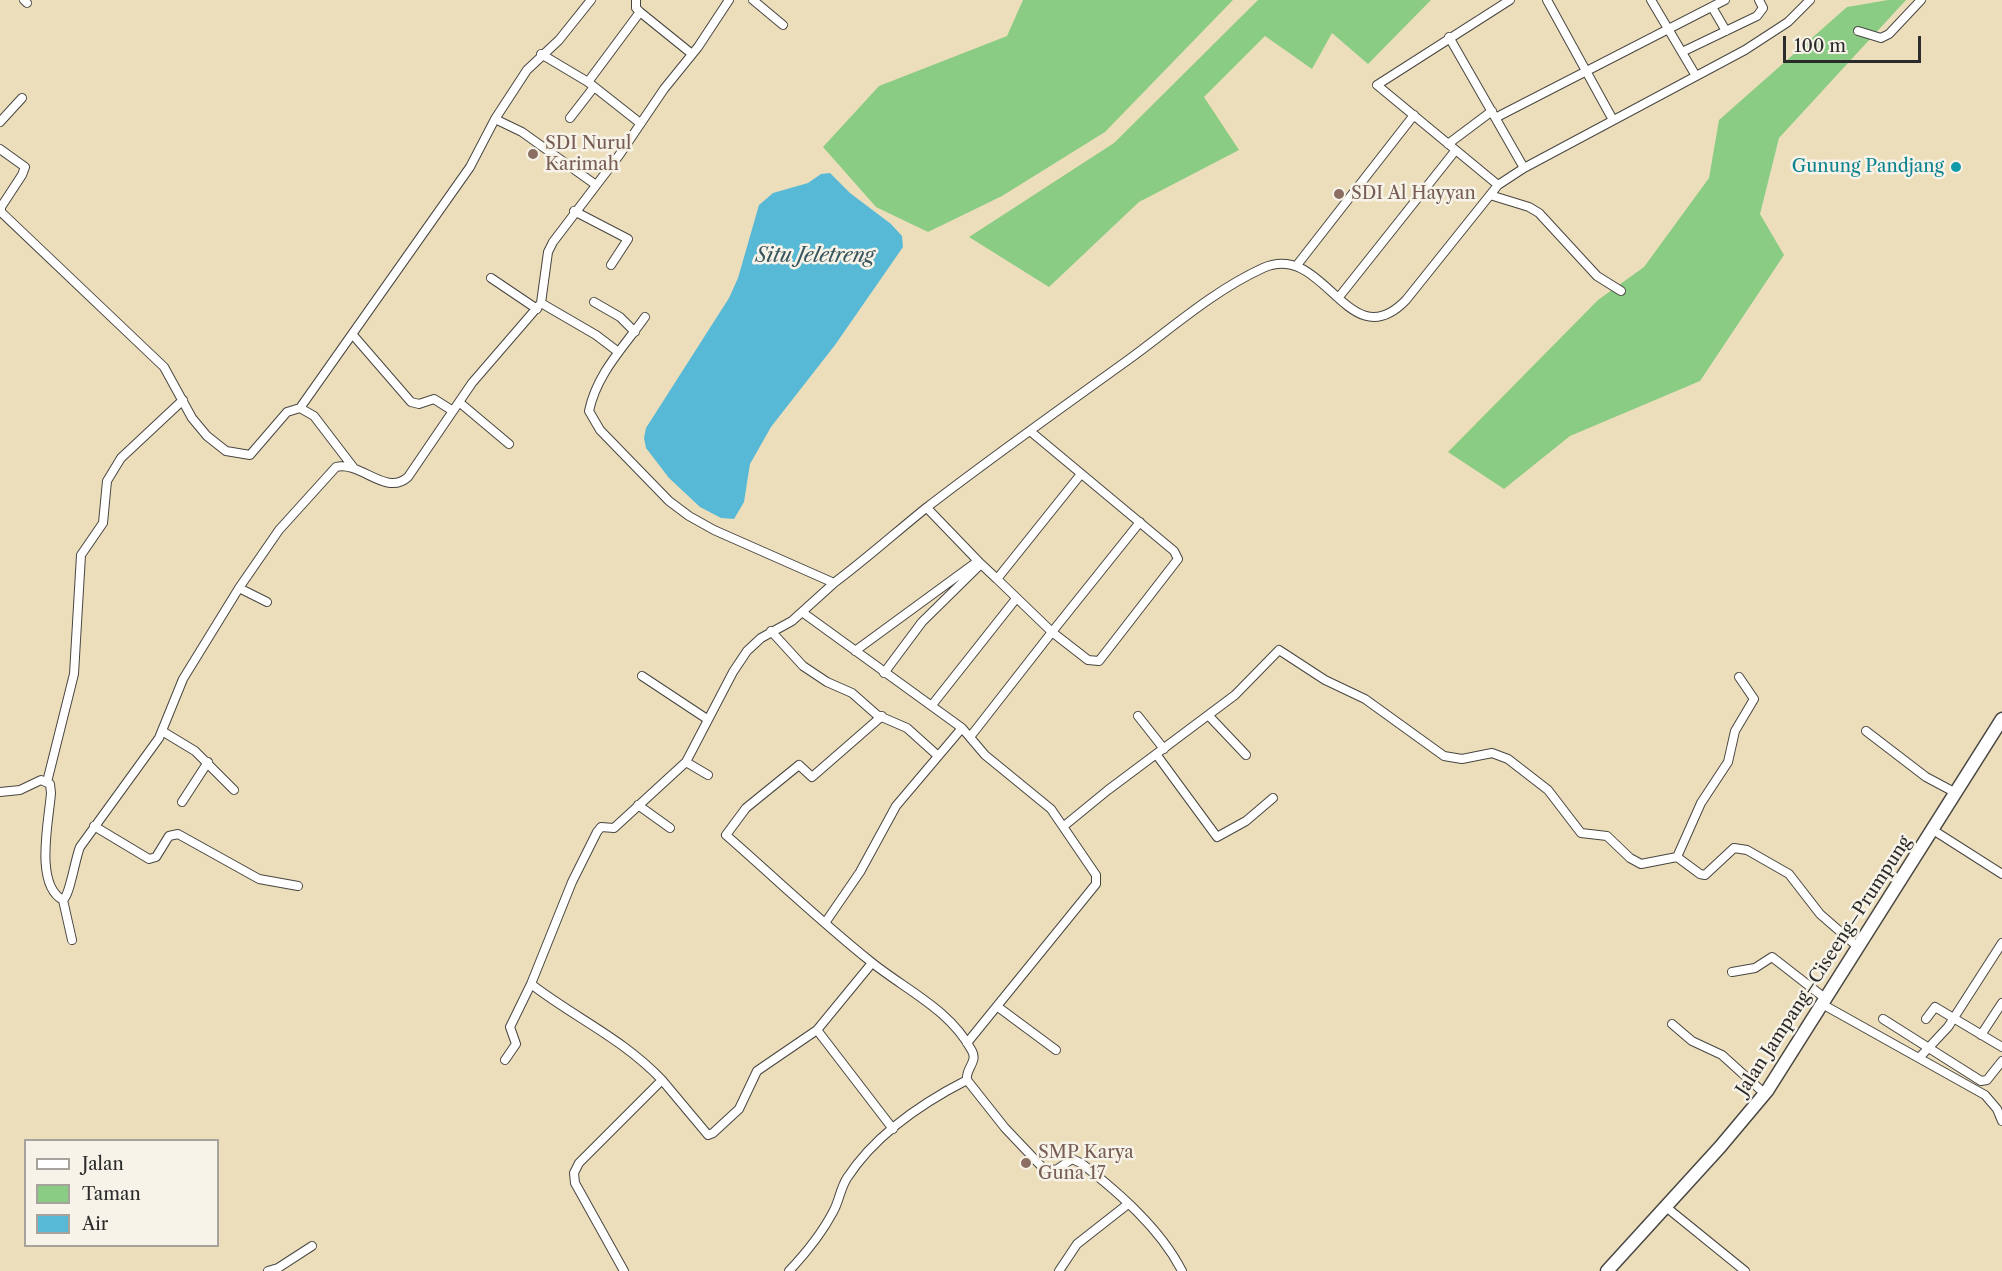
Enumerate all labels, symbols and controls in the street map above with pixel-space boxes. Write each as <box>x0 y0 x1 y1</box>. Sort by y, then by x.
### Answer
scale bar <box>1786 24 1924 62</box>
text: 100 m <box>1794 35 1846 57</box>
place label: SDI Nurul Karimah <box>545 133 631 176</box>
marker: SDI Nurul Karimah <box>526 147 540 161</box>
place label: Gunung Pandjang <box>1792 156 1944 178</box>
marker: Gunung Pandjang <box>1949 160 1963 174</box>
place label: SDI Al Hayyan <box>1351 183 1476 205</box>
marker: SDI Al Hayyan <box>1332 187 1346 201</box>
water label: Situ Jeletreng <box>756 244 874 268</box>
street label: Jalan Jampang–Ciseeng–Prumpung <box>1732 832 1916 1100</box>
legend <box>24 1139 219 1247</box>
place label: SMP Karya Guna 17 <box>1038 1142 1134 1184</box>
text: Jalan <box>82 1153 124 1175</box>
marker: SMP Karya Guna 17 <box>1019 1156 1033 1170</box>
text: Taman <box>82 1183 141 1205</box>
text: Air <box>82 1213 108 1235</box>

